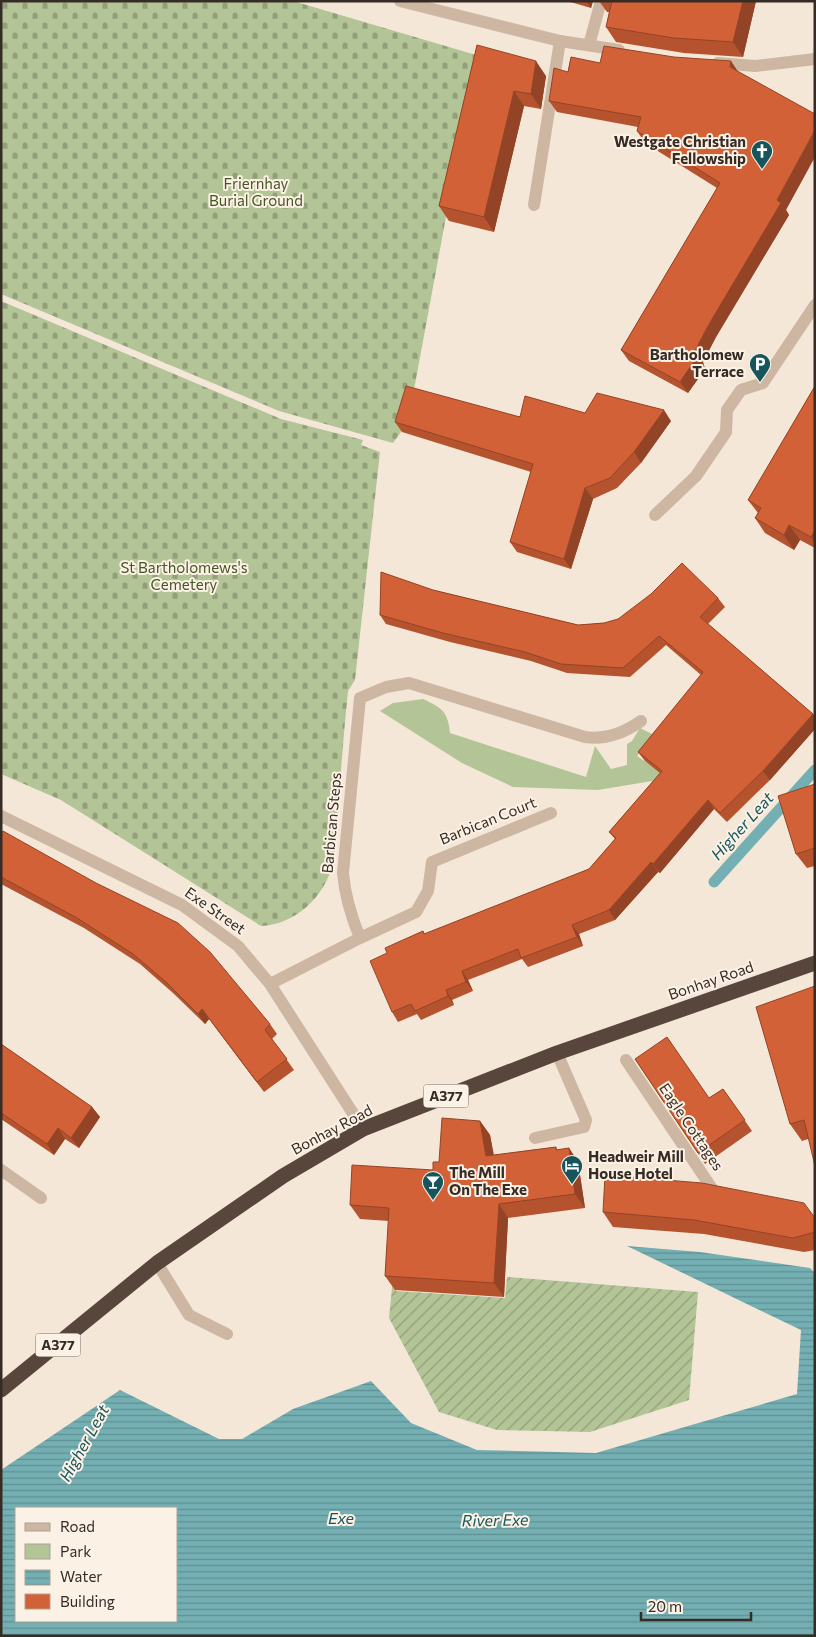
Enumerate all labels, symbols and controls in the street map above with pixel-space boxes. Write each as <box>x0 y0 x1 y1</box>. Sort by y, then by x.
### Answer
place label: Westgate Christian Fellowship <box>614 132 746 167</box>
church icon: Westgate Christian Fellowship <box>750 139 774 170</box>
park label: Friernhay Burial Ground <box>209 174 303 209</box>
place label: Bartholomew Terrace <box>650 345 745 380</box>
parking icon: Bartholomew Terrace <box>748 352 772 383</box>
park label: St Bartholomews's Cemetery <box>120 558 248 593</box>
street label: Barbican Steps <box>318 772 344 874</box>
water label: Higher Leat <box>706 788 777 863</box>
street label: Barbican Court <box>437 792 539 848</box>
street label: Exe Street <box>182 883 249 938</box>
street label: Bonhay Road <box>666 957 756 1003</box>
street label: Eagle Cottages <box>656 1079 728 1174</box>
road number: A377 <box>424 1084 468 1108</box>
street label: Bonhay Road <box>288 1100 375 1158</box>
place label: Headweir Mill House Hotel <box>588 1147 684 1182</box>
hotel icon: Headweir Mill House Hotel <box>560 1154 584 1185</box>
place label: The Mill On The Exe <box>449 1163 527 1198</box>
bar icon: The Mill On The Exe <box>421 1170 445 1201</box>
road number: A377 <box>36 1334 80 1356</box>
water label: Higher Leat <box>55 1401 113 1484</box>
legend <box>15 1507 178 1622</box>
water label: Exe <box>328 1508 355 1527</box>
water label: River Exe <box>461 1509 529 1530</box>
text: Road <box>60 1517 95 1535</box>
text: Park <box>60 1542 91 1560</box>
text: Water <box>60 1567 102 1585</box>
scale bar <box>641 1590 751 1622</box>
text: Building <box>60 1592 115 1610</box>
text: 20 m <box>648 1597 682 1615</box>

